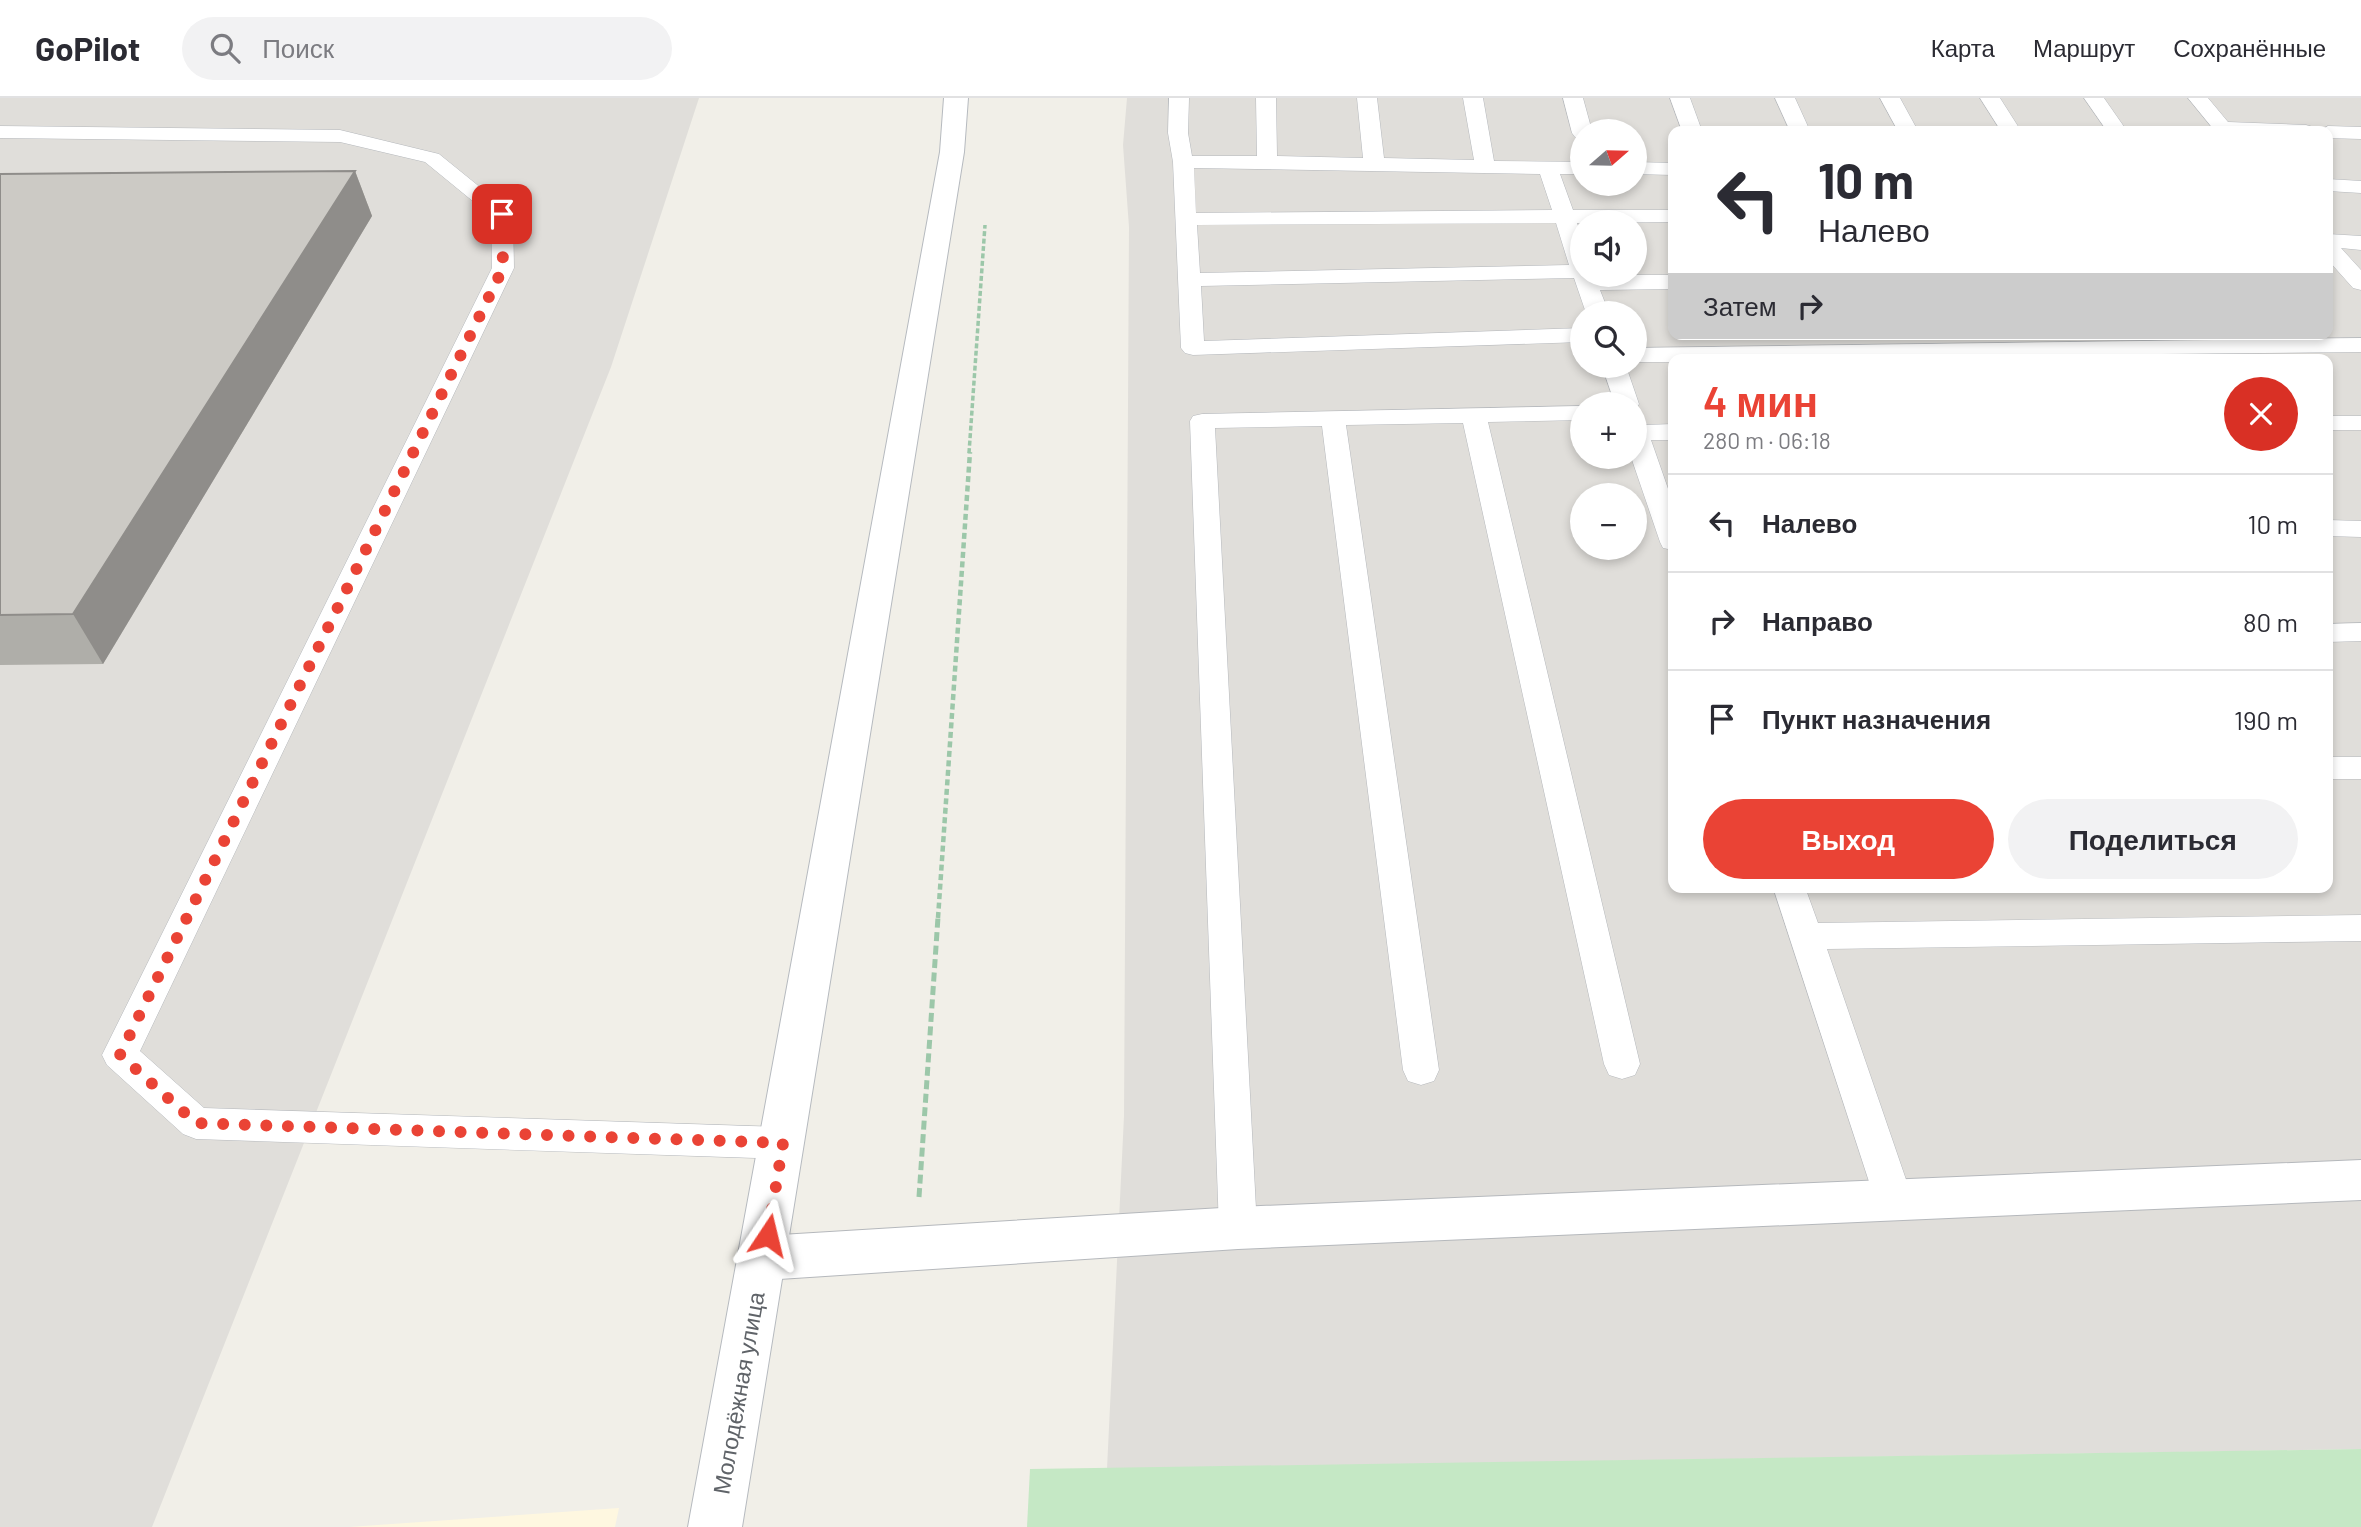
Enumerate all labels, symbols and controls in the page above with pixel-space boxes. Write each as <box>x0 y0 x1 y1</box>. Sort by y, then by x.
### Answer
search box <box>182 17 672 80</box>
text: GoPilot <box>35 28 140 68</box>
icon: search <box>206 29 244 67</box>
text: Поиск <box>262 32 334 63</box>
text: Карта <box>1931 33 1995 62</box>
text: Маршрут <box>2033 33 2135 62</box>
text: Сохранённые <box>2173 33 2326 62</box>
north arrow <box>1570 119 1647 196</box>
map controls <box>1570 119 1647 560</box>
text: 10 m <box>1818 150 1914 209</box>
icon: left <box>1703 154 1794 245</box>
pin <box>472 184 532 244</box>
icon: arrive <box>483 195 521 233</box>
button: sound <box>1570 210 1647 287</box>
text: Налево <box>1818 210 1930 248</box>
icon: right <box>1791 287 1829 325</box>
text: Затем <box>1703 290 1777 321</box>
button: search <box>1570 301 1647 378</box>
text: 4 мин <box>1703 375 1818 425</box>
button: close <box>2224 377 2298 451</box>
button: + <box>1570 392 1647 469</box>
text: 280 m · 06:18 <box>1703 426 1831 454</box>
button: − <box>1570 483 1647 560</box>
icon: left <box>1703 504 1741 542</box>
text: Налево <box>1762 507 1857 538</box>
text: 10 m <box>2248 508 2298 539</box>
icon: right <box>1703 602 1741 640</box>
text: Направо <box>1762 605 1873 636</box>
text: 80 m <box>2243 606 2298 637</box>
icon: arrive <box>1703 700 1741 738</box>
text: Пункт назначения <box>1762 703 1991 734</box>
text: 190 m <box>2234 704 2298 735</box>
button: Выход <box>1703 799 1994 879</box>
button: Поделиться <box>2008 799 2298 879</box>
position arrow <box>731 1198 805 1272</box>
street label: Молодёжная улица <box>706 1289 770 1496</box>

